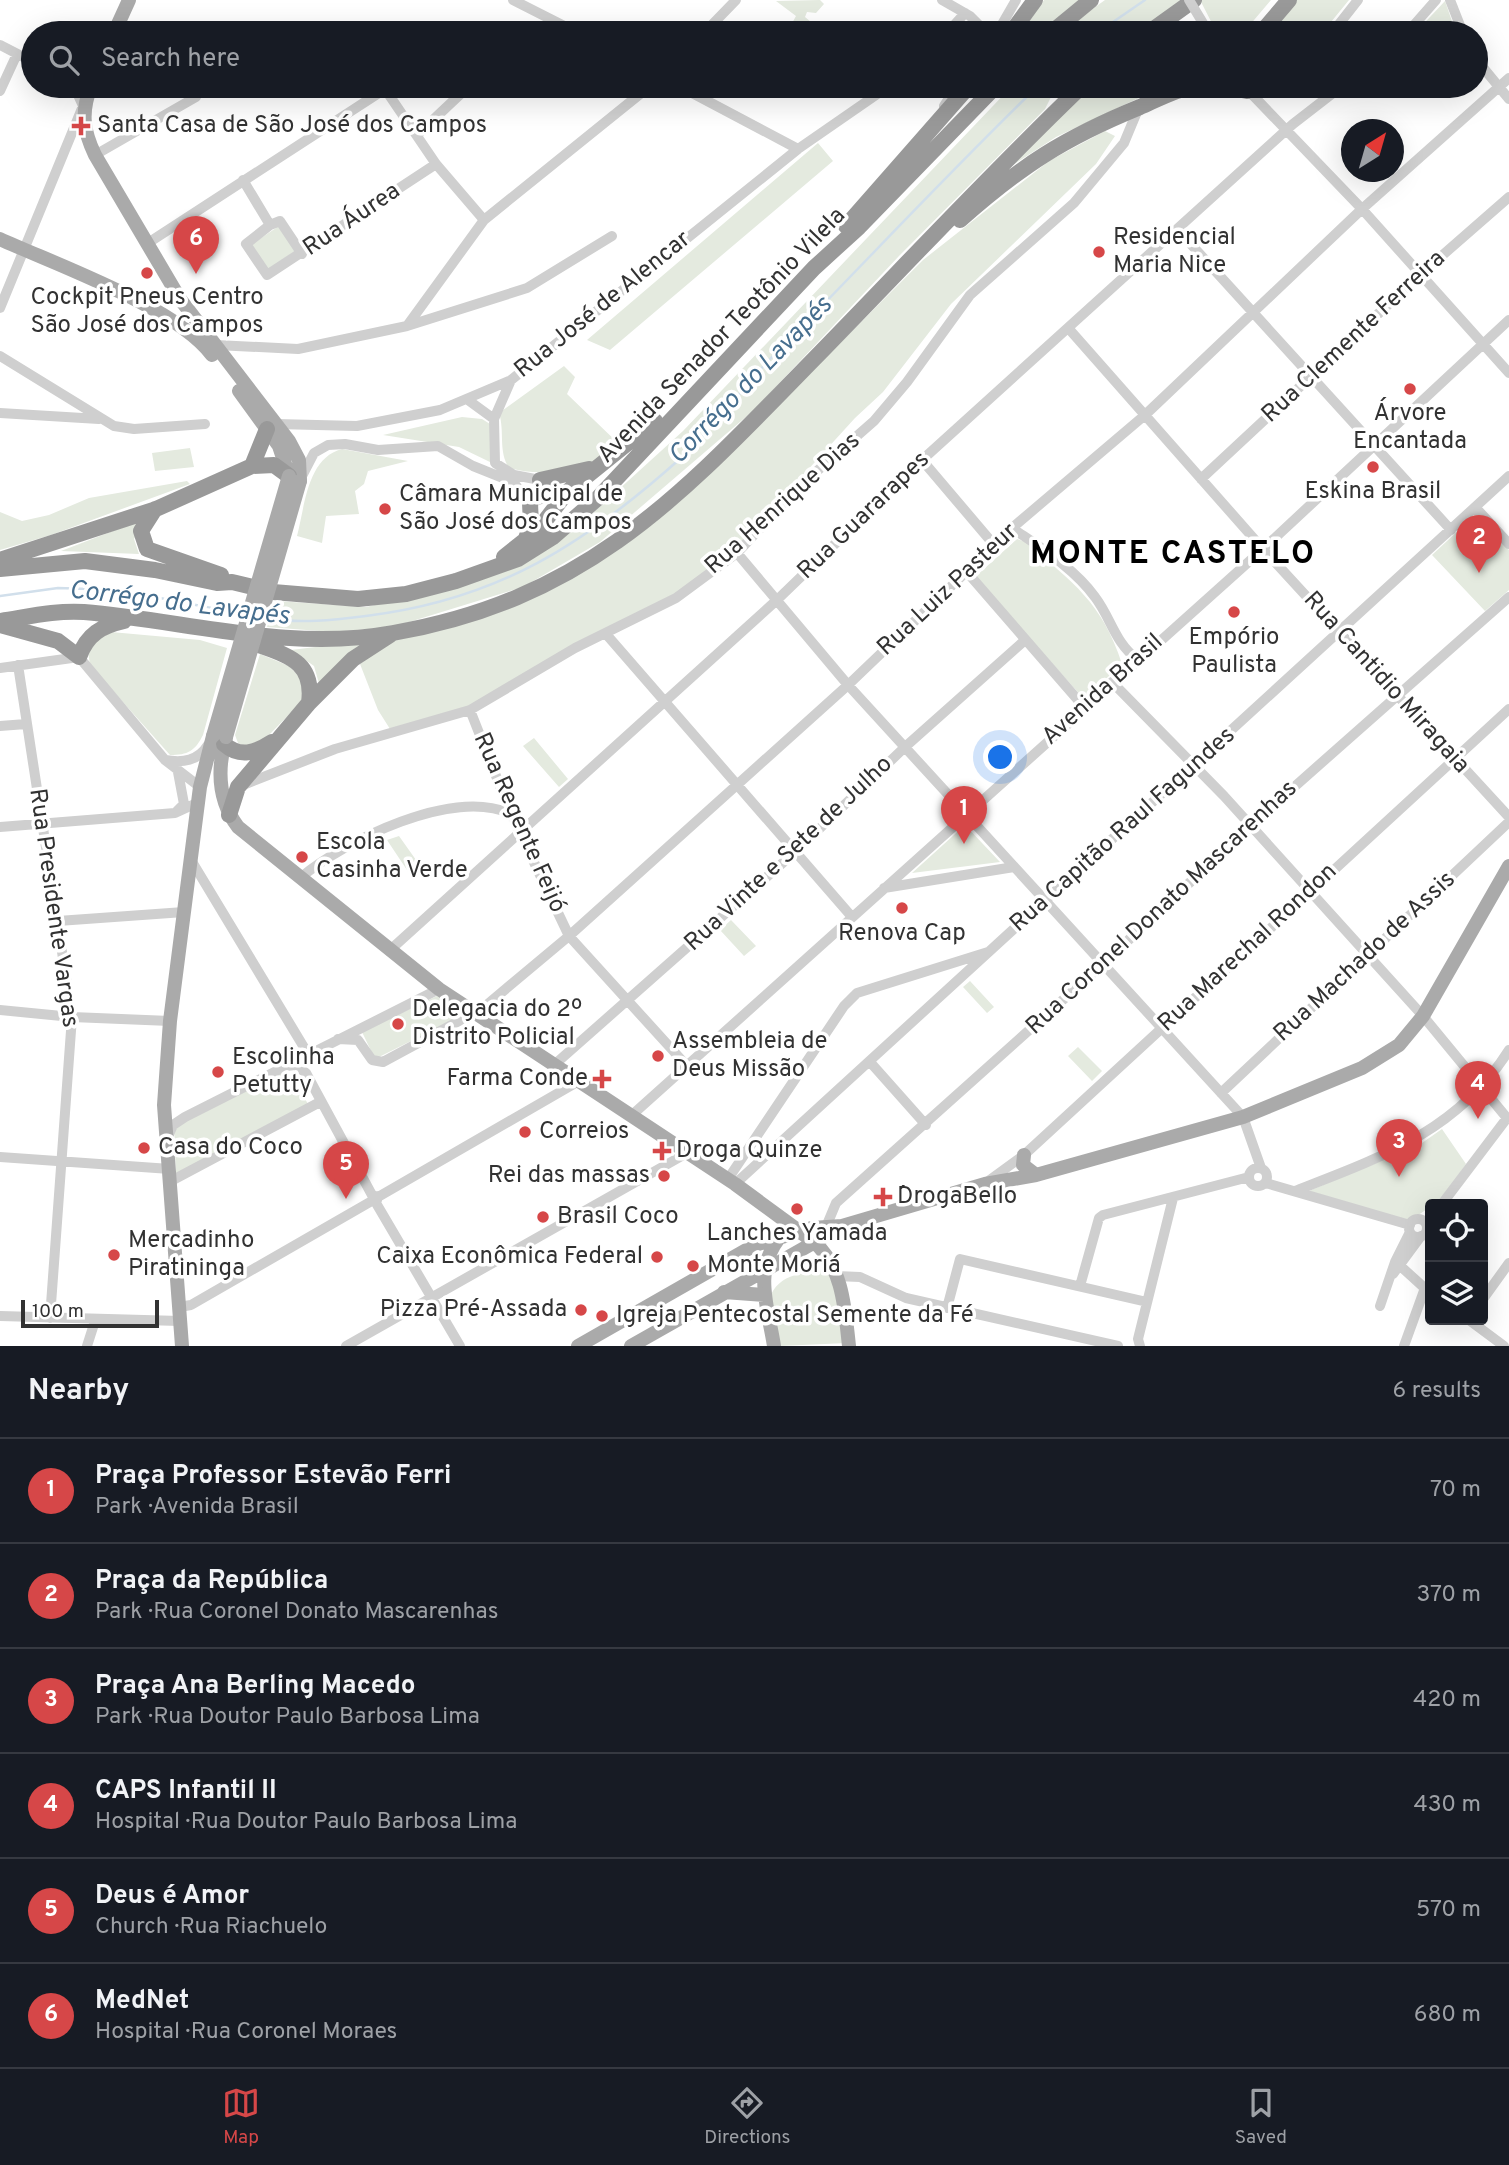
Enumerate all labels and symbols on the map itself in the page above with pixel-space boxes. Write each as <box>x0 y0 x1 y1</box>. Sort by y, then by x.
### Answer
place label: Santa Casa de São José dos Campos <box>97 111 487 141</box>
marker: Santa Casa de São José dos Campos <box>71 116 91 136</box>
north arrow <box>1341 119 1404 182</box>
street label: Rua Áurea <box>297 175 406 263</box>
street label: Avenida Senador Teotônio Vilela <box>592 202 852 470</box>
pin: 6 <box>173 216 219 274</box>
place label: Residencial Maria Nice <box>1113 223 1236 281</box>
street label: Rua José de Alencar <box>509 225 697 385</box>
marker: Residencial Maria Nice <box>1091 244 1107 260</box>
street label: Rua Clemente Ferreira <box>1256 244 1452 430</box>
marker: Cockpit Pneus Centro São José dos Campos <box>139 265 155 281</box>
place label: Cockpit Pneus Centro São José dos Campos <box>30 283 264 341</box>
water label: Corrégo do Lavapés <box>662 289 841 472</box>
marker: Árvore Encantada <box>1402 381 1418 397</box>
place label: Árvore Encantada <box>1353 397 1467 457</box>
street label: Rua Henrique Dias <box>699 426 867 582</box>
street label: Rua Guararapes <box>792 445 936 587</box>
marker: Eskina Brasil <box>1365 459 1381 475</box>
place label: Eskina Brasil <box>1305 477 1441 507</box>
place label: Câmara Municipal de São José dos Campos <box>399 480 632 538</box>
marker: Câmara Municipal de São José dos Campos <box>377 501 393 517</box>
pin: 2 <box>1456 515 1502 573</box>
street label: Rua Luiz Pasteur <box>871 517 1025 663</box>
district label: MONTE CASTELO <box>1030 535 1316 575</box>
water label: Corrégo do Lavapés <box>67 574 292 634</box>
street label: Rua Cantidio Miragaia <box>1296 586 1476 780</box>
marker: Empório Paulista <box>1226 604 1242 620</box>
place label: Empório Paulista <box>1189 623 1279 681</box>
street label: Avenida Brasil <box>1036 628 1170 752</box>
street label: Rua Capitão Raul Fagundes <box>1004 721 1242 939</box>
street label: Rua Regente Feijó <box>466 728 572 918</box>
your location <box>983 740 1017 774</box>
street label: Rua Vinte e Sete de Julho <box>679 750 899 958</box>
street label: Rua Coronel Donato Mascarenhas <box>1020 774 1304 1042</box>
pin: 1 <box>941 786 987 844</box>
street label: Rua Presidente Vargas <box>21 787 85 1029</box>
place label: Escola Casinha Verde <box>316 828 468 886</box>
marker: Escola Casinha Verde <box>294 849 310 865</box>
street label: Rua Marechal Rondon <box>1152 857 1344 1039</box>
street label: Rua Machado de Assis <box>1268 865 1462 1049</box>
marker: Renova Cap <box>894 900 910 916</box>
place label: Renova Cap <box>838 919 966 949</box>
place label: Delegacia do 2º Distrito Policial <box>412 995 582 1053</box>
marker: Delegacia do 2º Distrito Policial <box>390 1016 406 1032</box>
place label: Assembleia de Deus Missão <box>672 1027 827 1085</box>
place label: Escolinha Petutty <box>232 1043 335 1101</box>
marker: Assembleia de Deus Missão <box>650 1048 666 1064</box>
pin: 4 <box>1455 1061 1501 1119</box>
marker: Escolinha Petutty <box>210 1064 226 1080</box>
place label: Farma Conde <box>446 1064 588 1094</box>
marker: Farma Conde <box>594 1071 610 1087</box>
place label: Correios <box>539 1117 629 1147</box>
pin: 3 <box>1376 1119 1422 1177</box>
marker: Correios <box>517 1124 533 1140</box>
place label: Casa do Coco <box>158 1133 303 1163</box>
place label: Droga Quinze <box>676 1136 822 1166</box>
marker: Casa do Coco <box>136 1140 152 1156</box>
pin: 5 <box>323 1141 369 1199</box>
marker: Droga Quinze <box>654 1143 670 1159</box>
place label: Rei das massas <box>488 1161 650 1191</box>
marker: Rei das massas <box>656 1168 672 1184</box>
place label: ´DrogaBello <box>897 1182 1017 1212</box>
marker: ´DrogaBello <box>875 1189 891 1205</box>
marker: Lanches Yamada <box>789 1201 805 1217</box>
place label: Brasil Coco <box>557 1202 679 1232</box>
marker: Brasil Coco <box>535 1209 551 1225</box>
place label: Lanches Yamada <box>707 1219 887 1249</box>
place label: Mercadinho Piratininga <box>128 1226 254 1284</box>
place label: Caixa Econômica Federal <box>376 1242 643 1272</box>
marker: Mercadinho Piratininga <box>106 1247 122 1263</box>
marker: Caixa Econômica Federal <box>649 1249 665 1265</box>
place label: Monte Moriá <box>707 1251 841 1281</box>
marker: Monte Moriá <box>685 1258 701 1274</box>
place label: Pizza Pré-Assada <box>380 1295 567 1325</box>
scale bar <box>21 1297 159 1329</box>
place label: Igreja Pentecostal Semente da Fé <box>616 1301 974 1331</box>
marker: Pizza Pré-Assada <box>573 1302 589 1318</box>
marker: Igreja Pentecostal Semente da Fé <box>594 1308 610 1324</box>

